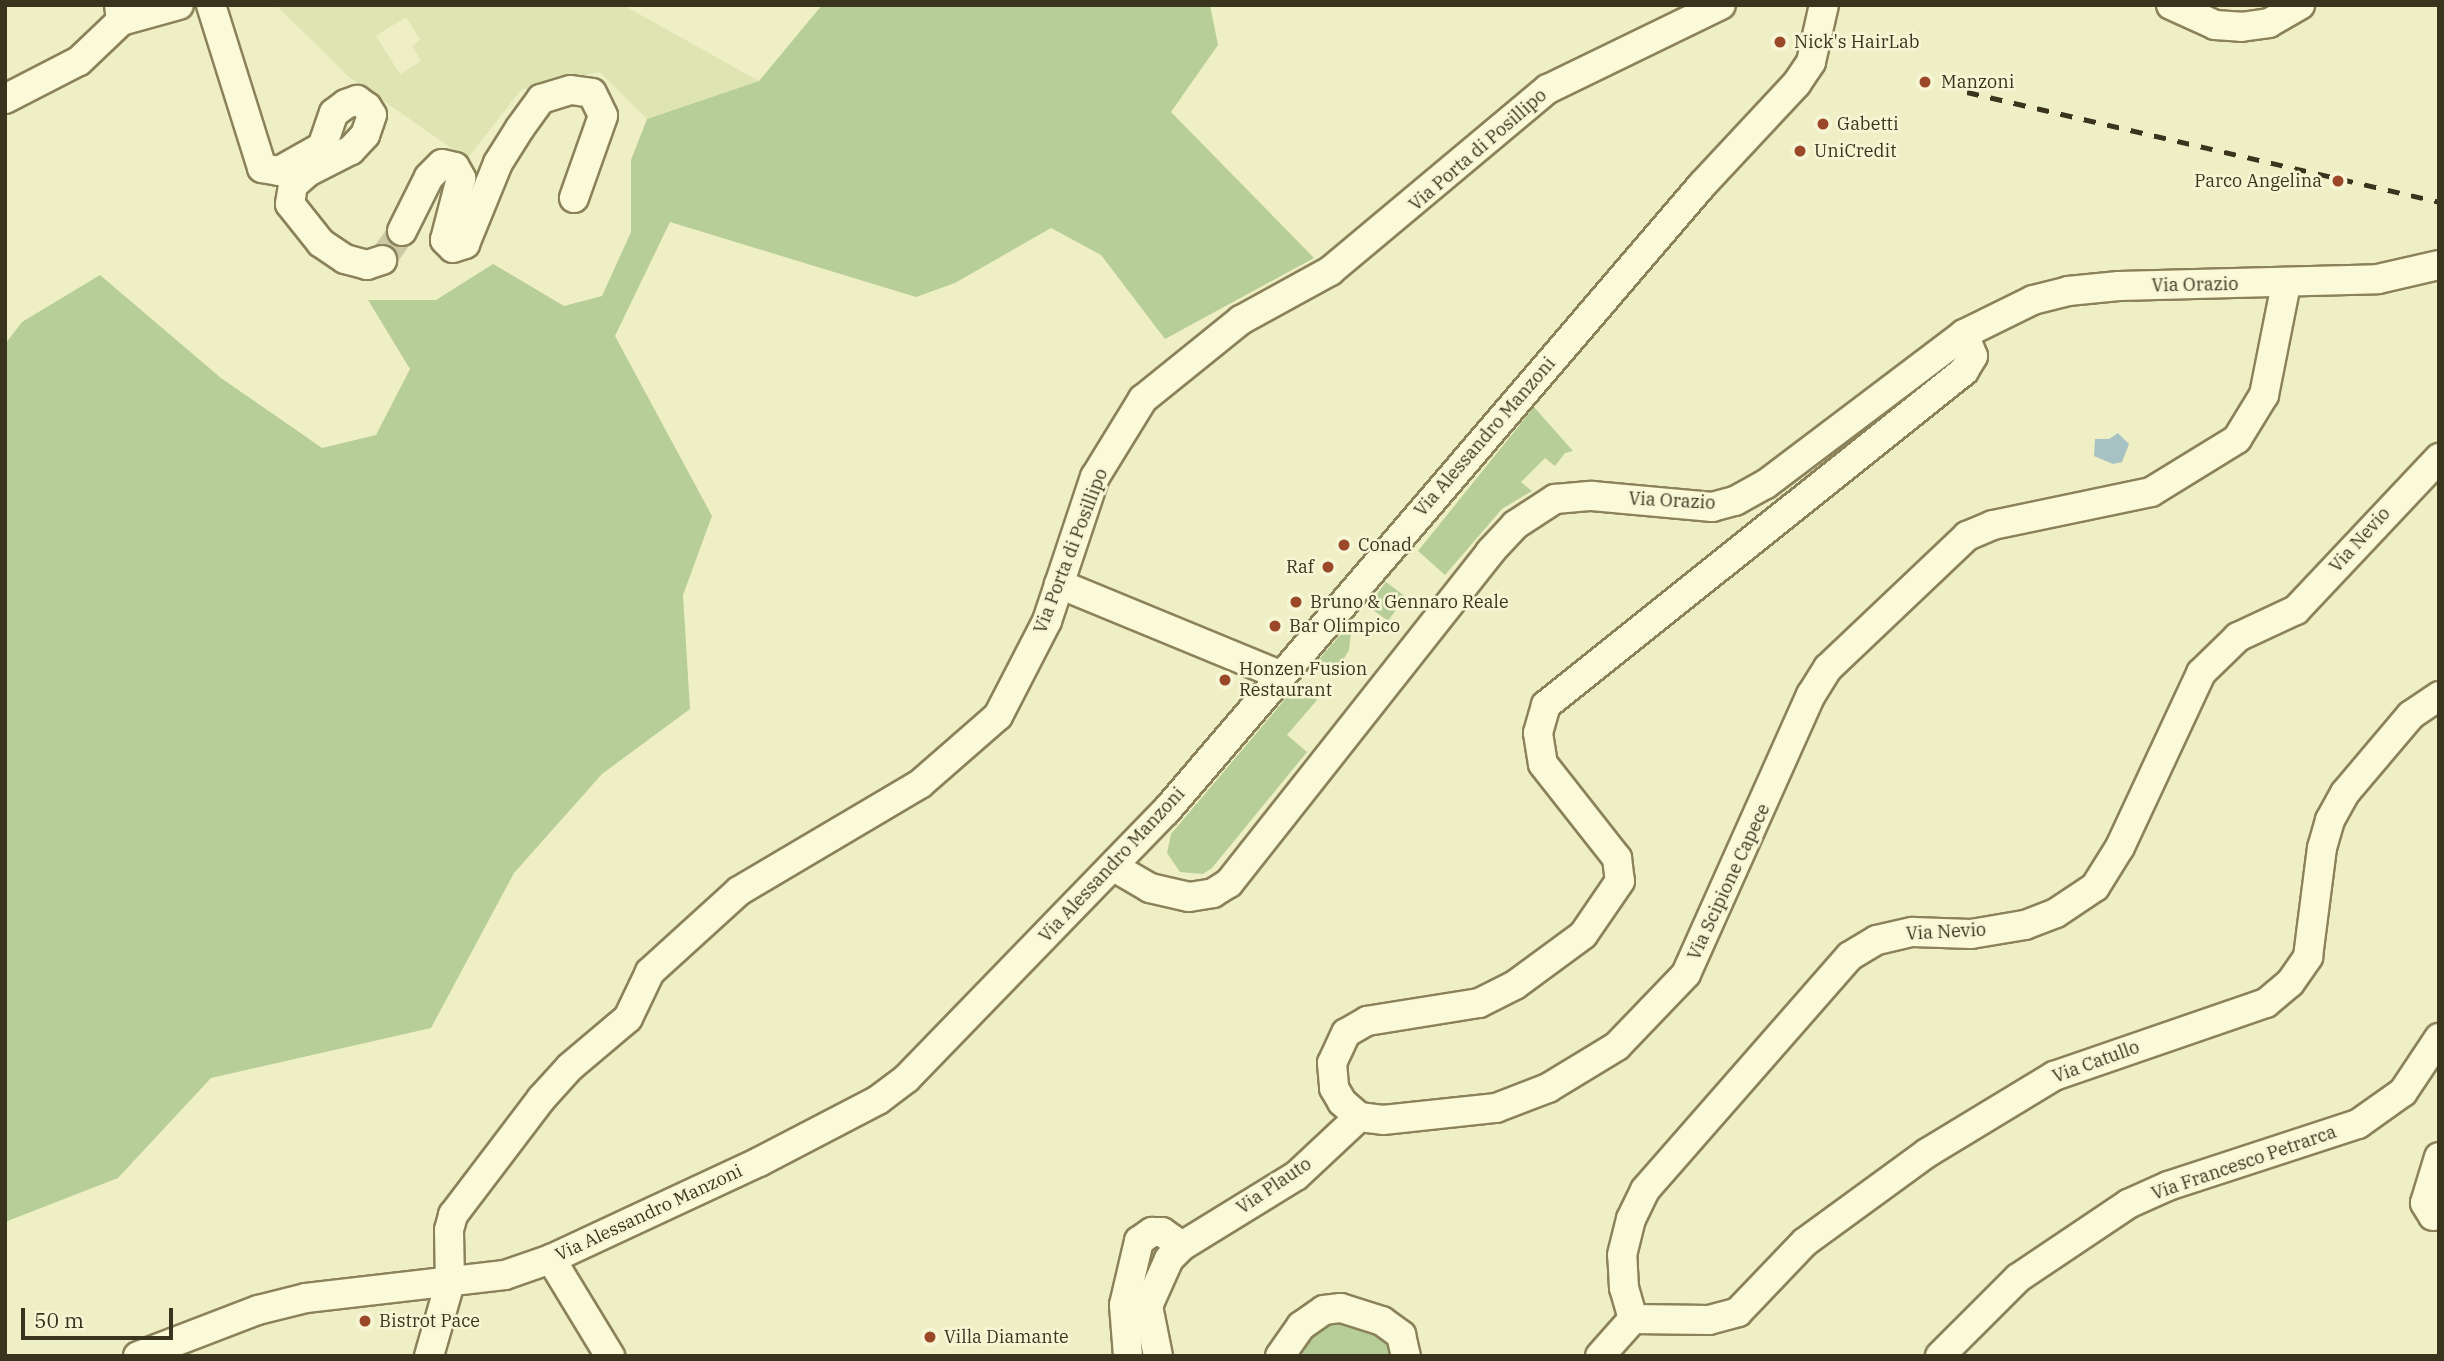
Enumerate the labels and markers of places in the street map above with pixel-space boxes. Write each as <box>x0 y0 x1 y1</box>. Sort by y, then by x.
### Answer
place label: Nick's HairLab <box>1794 31 1920 53</box>
marker: Nick's HairLab <box>1772 34 1788 50</box>
place label: Manzoni <box>1941 71 2014 93</box>
marker: Manzoni <box>1915 72 1935 92</box>
place label: Gabetti <box>1837 113 1899 135</box>
marker: Gabetti <box>1815 116 1831 132</box>
place label: UniCredit <box>1814 140 1897 162</box>
marker: UniCredit <box>1792 143 1808 159</box>
place label: Parco Angelina <box>2194 170 2322 192</box>
marker: Parco Angelina <box>2328 171 2348 191</box>
place label: Conad <box>1358 534 1412 556</box>
marker: Conad <box>1336 537 1352 553</box>
place label: Raf <box>1286 556 1314 578</box>
marker: Raf <box>1320 559 1336 575</box>
place label: Bruno & Gennaro Reale <box>1310 591 1509 613</box>
marker: Bruno & Gennaro Reale <box>1288 594 1304 610</box>
place label: Bar Olimpico <box>1289 615 1400 637</box>
marker: Bar Olimpico <box>1267 618 1283 634</box>
place label: Honzen Fusion Restaurant <box>1239 659 1367 702</box>
marker: Honzen Fusion Restaurant <box>1217 672 1233 688</box>
place label: Bistrot Pace <box>379 1310 480 1332</box>
marker: Bistrot Pace <box>357 1313 373 1329</box>
place label: Villa Diamante <box>944 1326 1069 1348</box>
marker: Villa Diamante <box>922 1329 938 1345</box>

